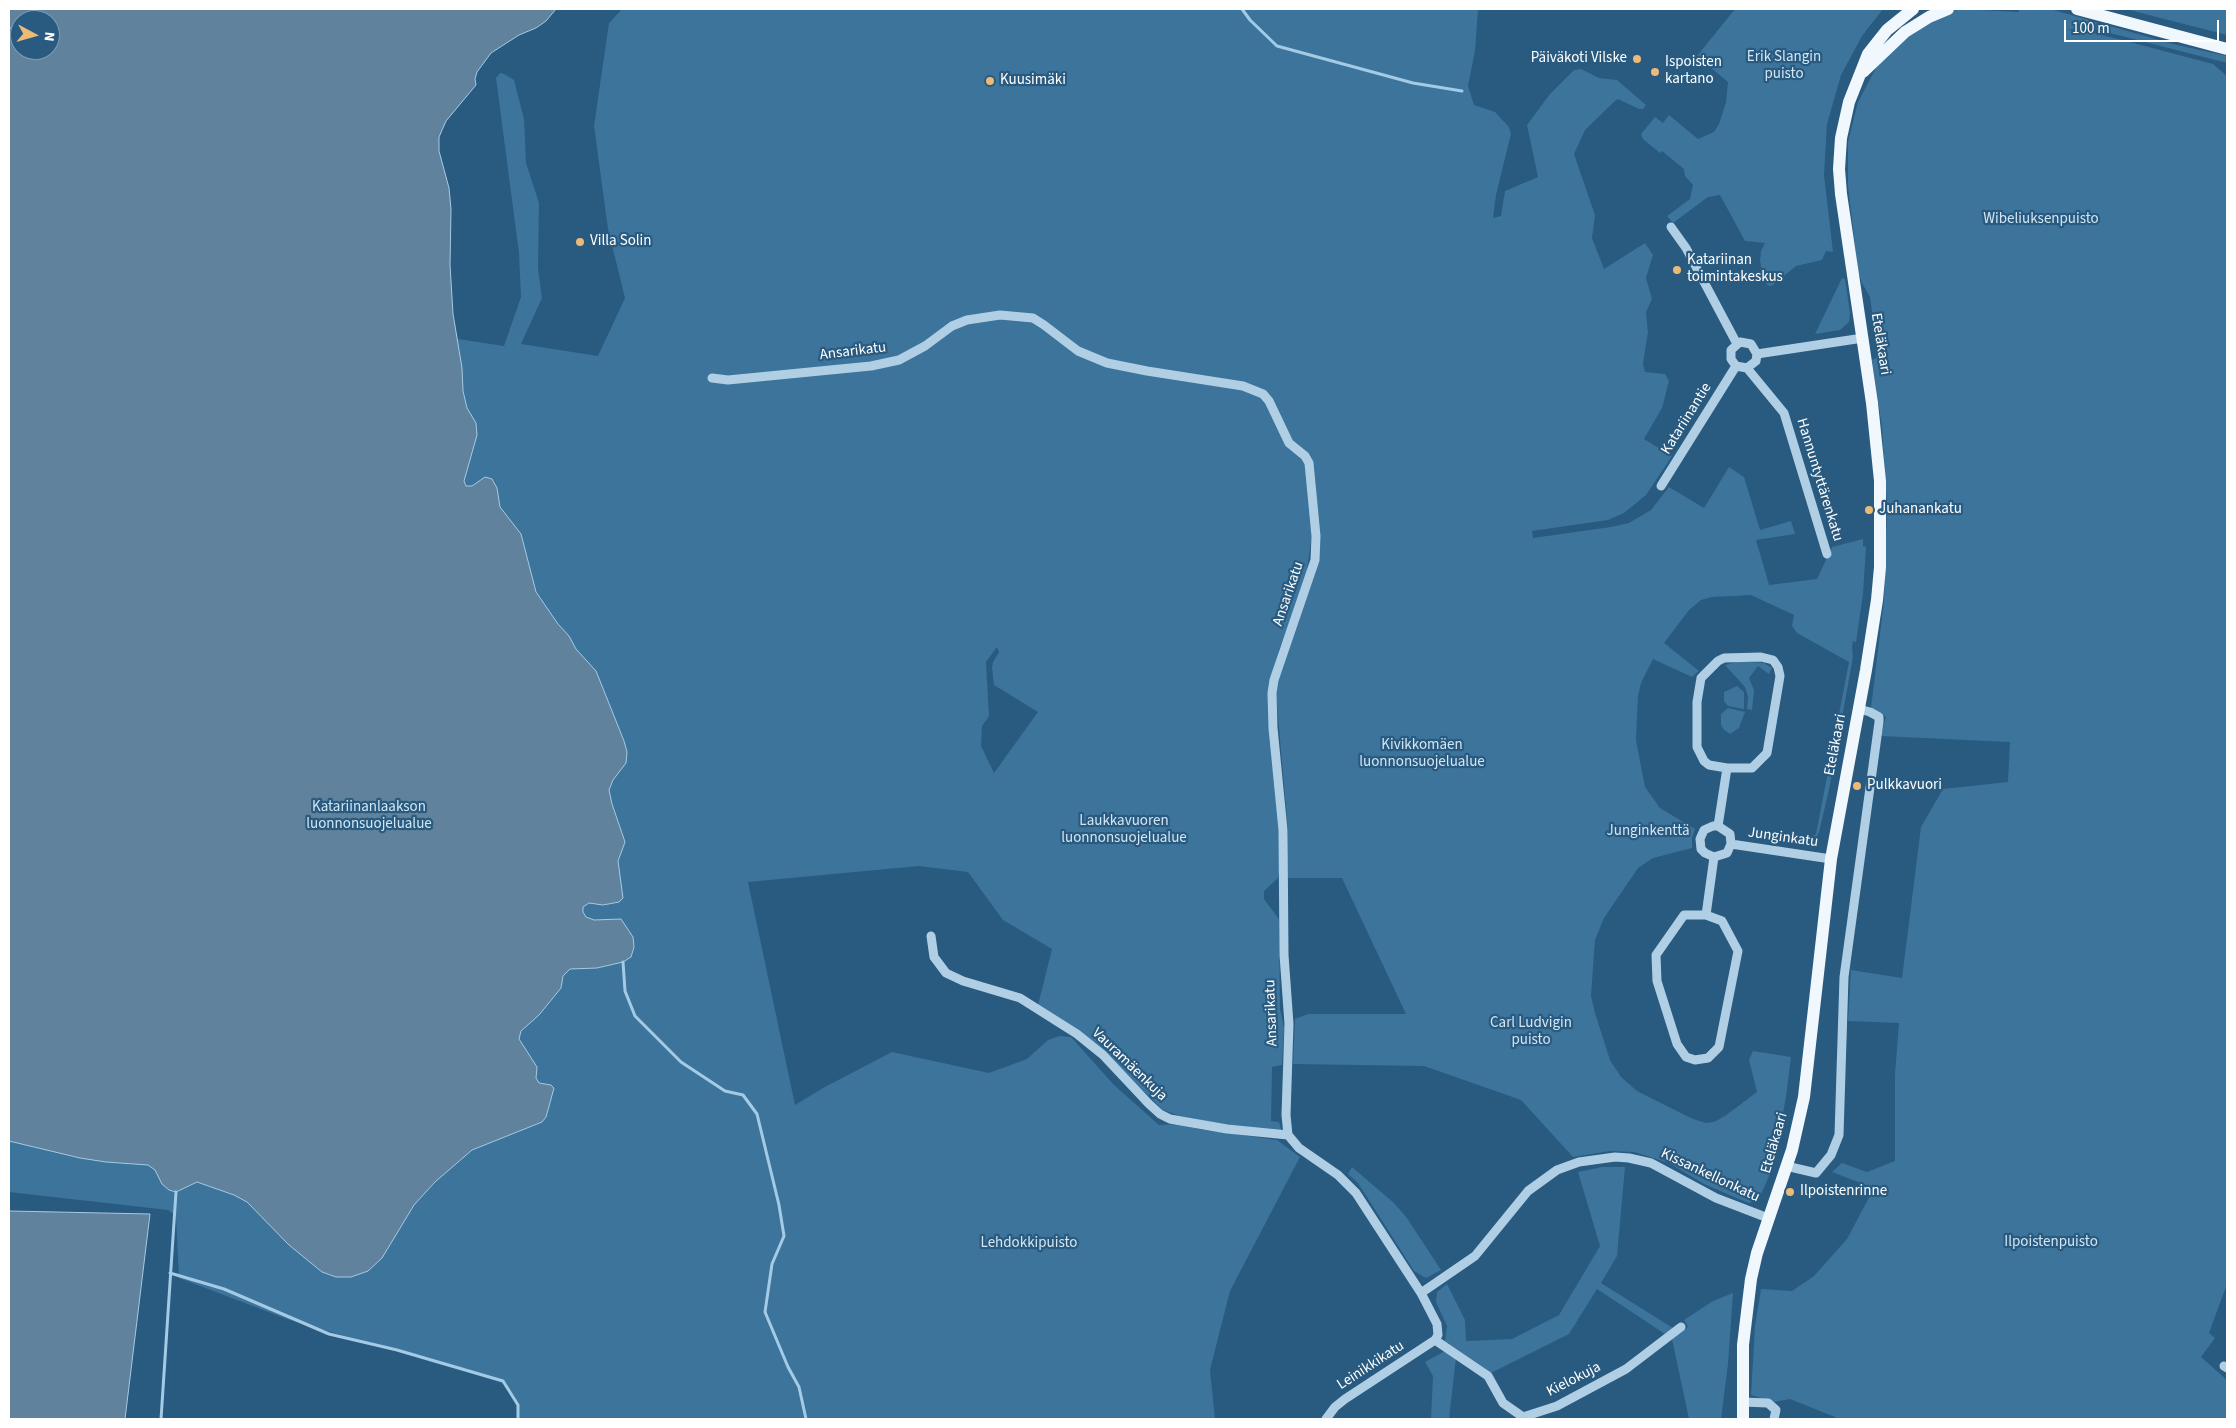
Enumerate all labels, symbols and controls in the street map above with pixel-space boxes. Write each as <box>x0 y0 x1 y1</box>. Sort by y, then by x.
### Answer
north arrow <box>10 10 60 60</box>
scale bar <box>2066 10 2221 42</box>
text: 100 m <box>2072 18 2110 39</box>
text: N <box>38 31 59 42</box>
park label: Erik Slangin puisto <box>1747 49 1821 84</box>
place label: Päiväkoti Vilske <box>1531 50 1627 68</box>
marker: Päiväkoti Vilske <box>1631 53 1643 65</box>
place label: Ispoisten kartano <box>1665 54 1722 89</box>
marker: Ispoisten kartano <box>1649 66 1661 78</box>
place label: Kuusimäki <box>1000 72 1066 90</box>
marker: Kuusimäki <box>984 75 996 87</box>
park label: Wibeliuksenpuisto <box>1983 211 2099 229</box>
place label: Villa Solin <box>590 233 651 251</box>
marker: Villa Solin <box>574 236 586 248</box>
place label: Katariinan toimintakeskus <box>1687 252 1783 287</box>
marker: Katariinan toimintakeskus <box>1671 264 1683 276</box>
street label: Eteläkaari <box>1866 312 1894 376</box>
street label: Ansarikatu <box>819 339 887 365</box>
street label: Katariinantie <box>1658 380 1716 458</box>
street label: Hannuntyttärenkatu <box>1792 416 1846 544</box>
place label: Juhanankatu <box>1879 501 1962 519</box>
marker: Juhanankatu <box>1863 504 1875 516</box>
street label: Ansarikatu <box>1270 559 1308 629</box>
street label: Eteläkaari <box>1821 713 1851 777</box>
park label: Kivikkomäen luonnonsuojelualue <box>1359 737 1485 772</box>
place label: Pulkkavuori <box>1867 777 1942 795</box>
marker: Pulkkavuori <box>1851 780 1863 792</box>
park label: Katariinanlaakson luonnonsuojelualue <box>306 799 432 834</box>
park label: Laukkavuoren luonnonsuojelualue <box>1061 813 1187 848</box>
park label: Junginkenttä <box>1607 823 1689 841</box>
street label: Junginkatu <box>1747 824 1819 852</box>
street label: Ansarikatu <box>1262 979 1282 1047</box>
park label: Carl Ludvigin puisto <box>1490 1015 1572 1050</box>
street label: Vauramäenkuja <box>1088 1025 1170 1105</box>
street label: Eteläkaari <box>1758 1110 1792 1176</box>
street label: Kissankellonkatu <box>1658 1145 1762 1207</box>
place label: Ilpoistenrinne <box>1800 1183 1887 1201</box>
marker: Ilpoistenrinne <box>1784 1186 1796 1198</box>
park label: Ilpoistenpuisto <box>2004 1234 2098 1252</box>
park label: Lehdokkipuisto <box>981 1235 1077 1253</box>
street label: Leinikkikatu <box>1334 1338 1408 1394</box>
street label: Kielokuja <box>1544 1359 1604 1401</box>

